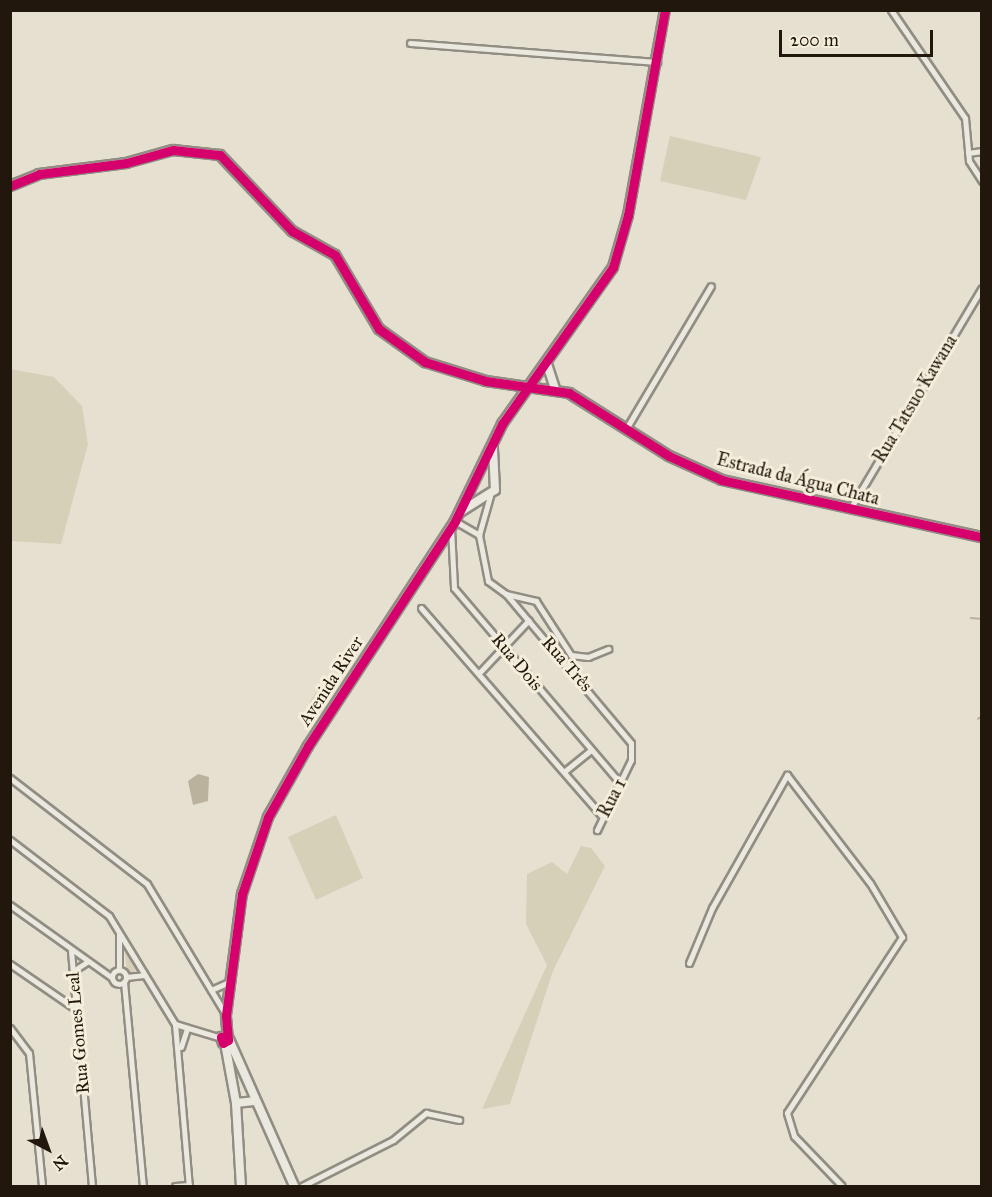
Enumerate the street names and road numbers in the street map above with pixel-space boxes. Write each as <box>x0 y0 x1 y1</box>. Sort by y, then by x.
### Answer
street label: Rua Tatsuo Kawana <box>868 331 962 467</box>
street label: Estrada da Água Chata <box>714 448 882 510</box>
street label: Rua Dois <box>487 629 547 695</box>
street label: Avenida River <box>294 632 368 730</box>
street label: Rua Três <box>537 632 597 696</box>
street label: Rua 1 <box>593 775 631 821</box>
street label: Rua Gomes Leal <box>62 971 94 1095</box>

